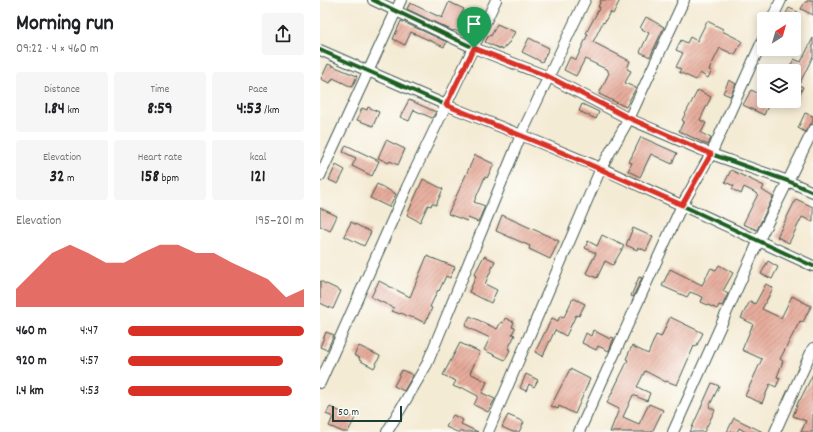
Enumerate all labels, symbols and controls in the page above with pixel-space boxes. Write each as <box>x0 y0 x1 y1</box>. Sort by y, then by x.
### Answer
pin <box>457 7.0 491 48</box>
text: Morning run <box>16 9 114 40</box>
north arrow <box>757 12 801 56</box>
map controls <box>757 12 801 108</box>
button: share <box>262 13 304 55</box>
icon: arrive <box>463 13 485 35</box>
text: 09:22 · 4 × 460 m <box>16 40 99 59</box>
button: layers <box>757 64 801 108</box>
text: Distance <box>44 82 80 98</box>
text: Time <box>151 82 169 98</box>
text: Pace <box>248 82 268 98</box>
text: 1.84 <box>44 98 65 122</box>
text: 8:59 <box>147 98 173 122</box>
text: 4:53 <box>236 98 262 122</box>
text: km <box>65 103 80 119</box>
text: /km <box>262 103 280 119</box>
text: Elevation <box>43 150 81 166</box>
text: Heart rate <box>138 150 182 166</box>
text: kcal <box>250 150 266 166</box>
text: 32 <box>49 166 64 190</box>
text: 158 <box>141 166 159 190</box>
text: 121 <box>251 166 265 190</box>
text: m <box>64 171 75 187</box>
text: bpm <box>159 171 179 187</box>
text: Elevation <box>16 212 61 231</box>
text: 195–201 m <box>255 212 304 231</box>
text: 460 m <box>16 322 47 341</box>
text: 4:47 <box>80 322 98 341</box>
text: 920 m <box>16 352 47 371</box>
text: 4:57 <box>80 352 99 371</box>
text: 1.4 km <box>16 382 44 401</box>
text: 4:53 <box>80 382 99 401</box>
scale bar <box>332 404 402 423</box>
text: 50 m <box>338 405 359 421</box>

